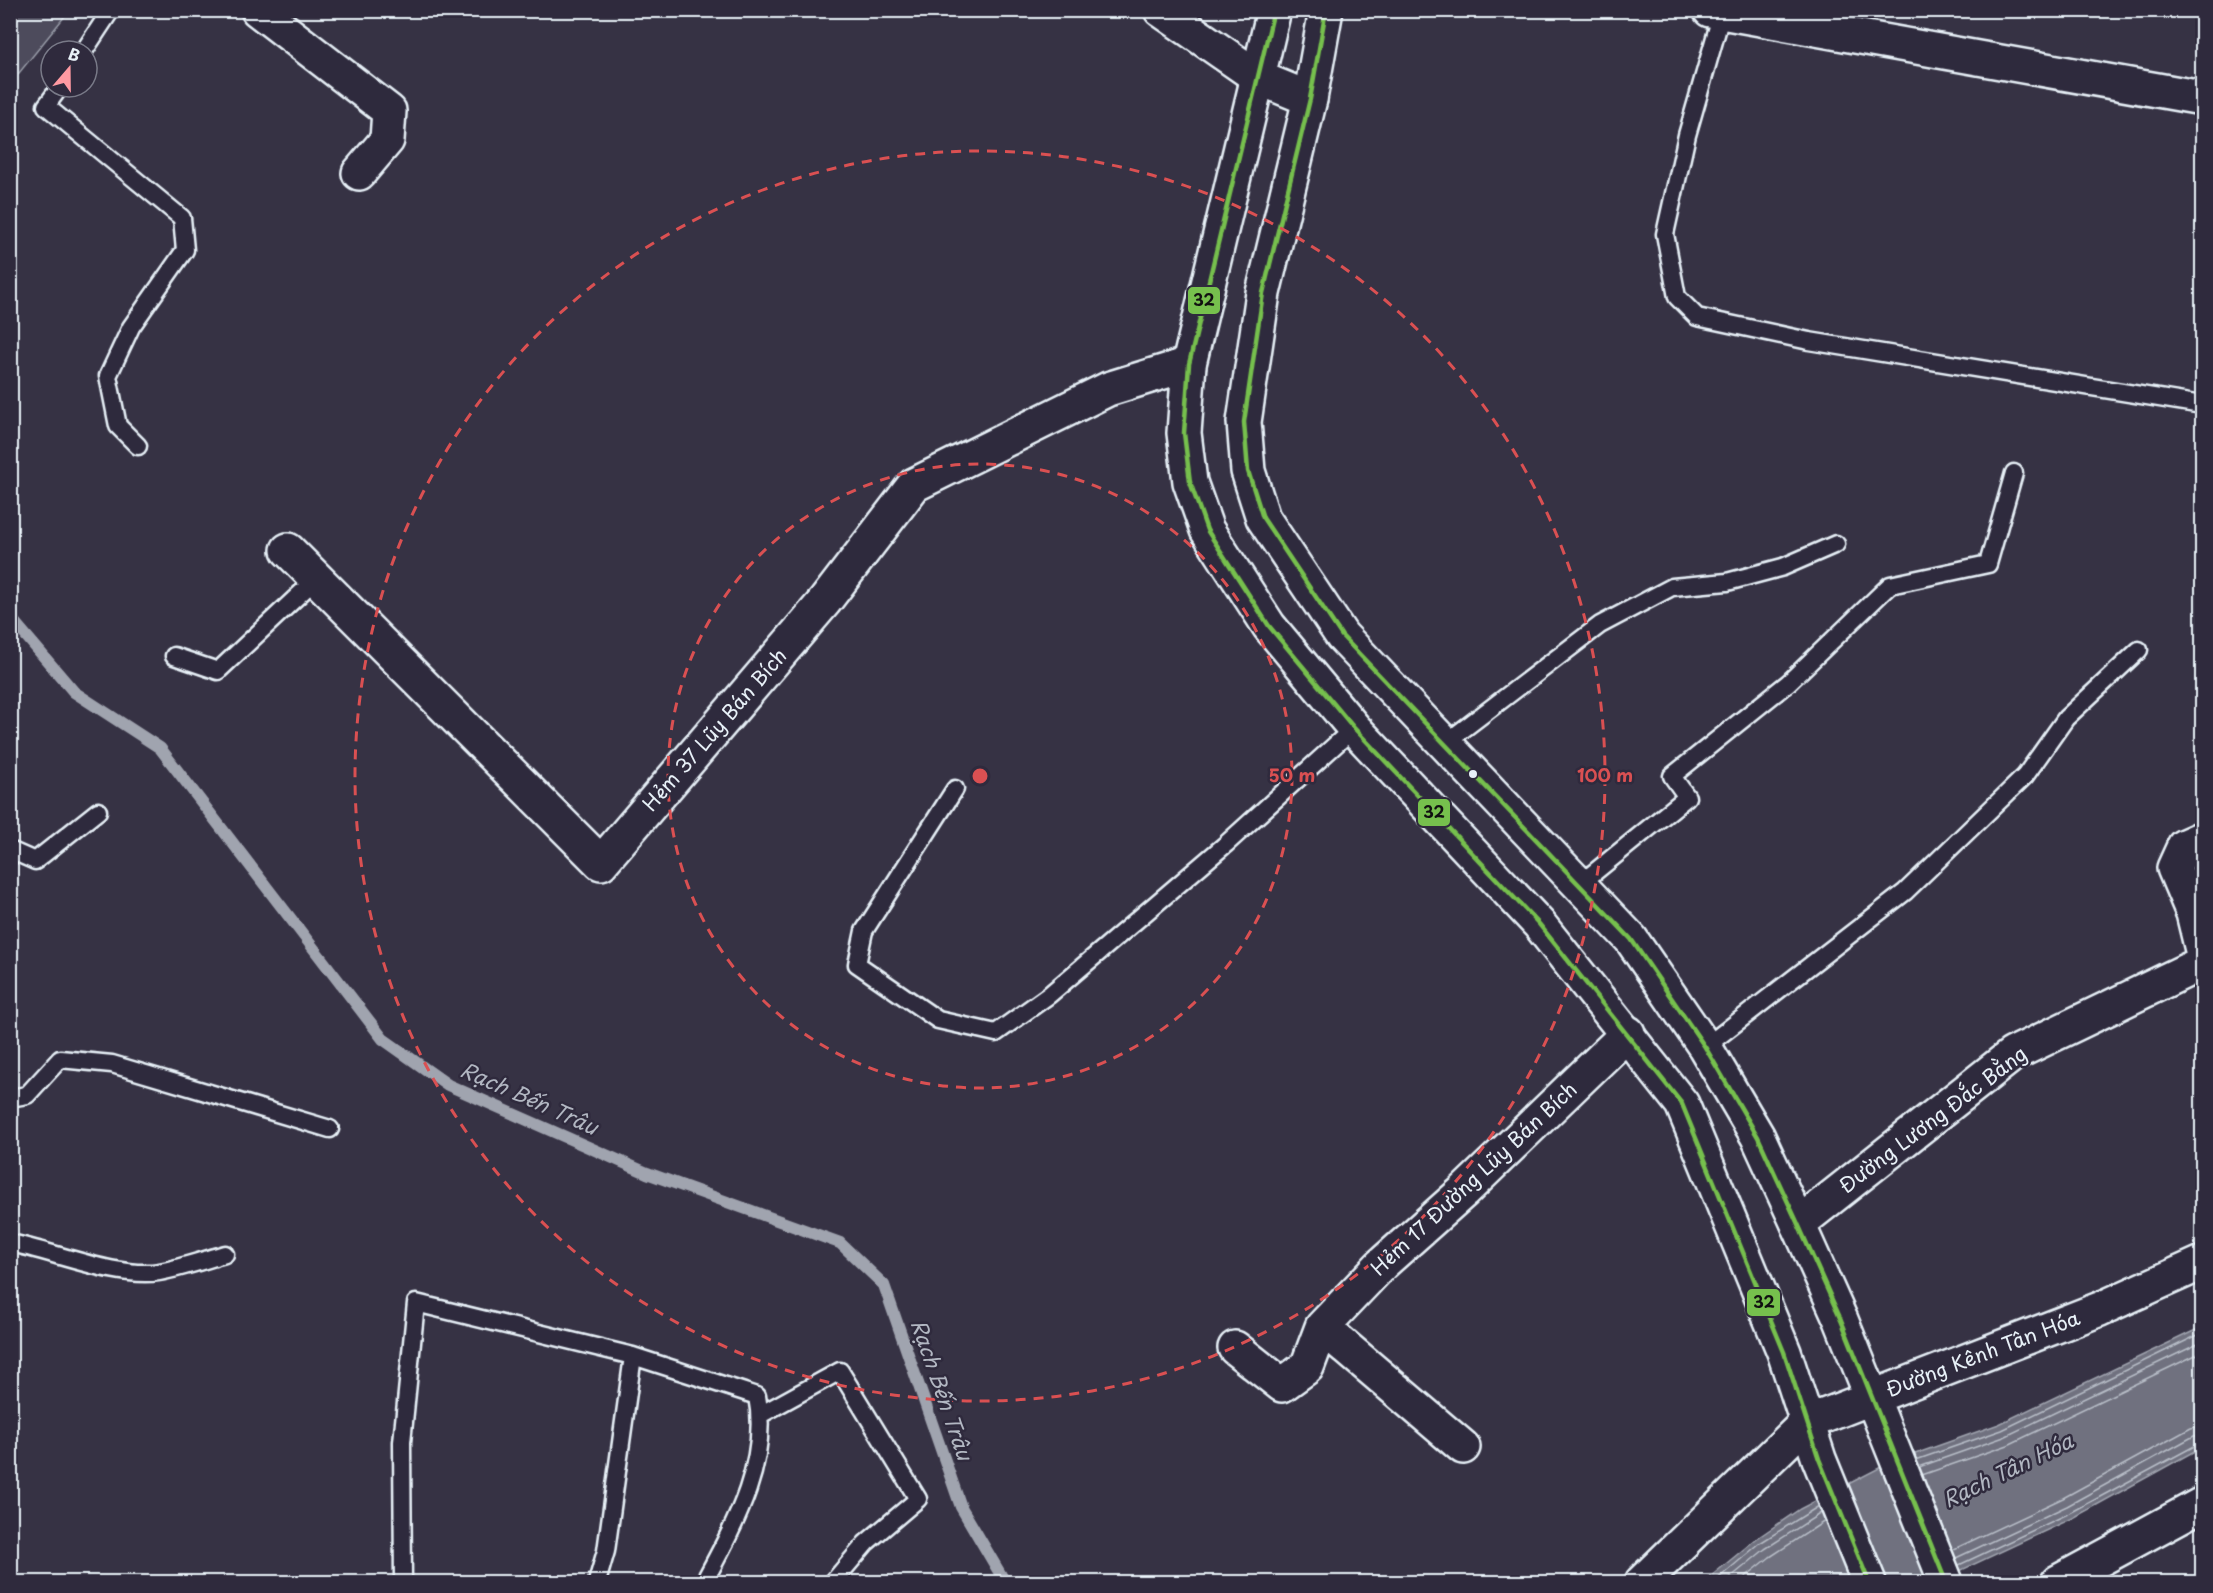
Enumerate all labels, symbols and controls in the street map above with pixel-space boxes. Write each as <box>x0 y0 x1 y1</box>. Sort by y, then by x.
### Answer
north arrow <box>39 39 99 99</box>
text: B <box>65 41 84 67</box>
line badge: 32 <box>1187 286 1221 315</box>
text: 32 <box>1193 287 1215 311</box>
street label: Hẻm 37 Lũy Bán Bích <box>635 641 793 817</box>
text: 50 m <box>1269 761 1315 788</box>
text: 100 m <box>1577 761 1633 788</box>
centre of rings <box>970 766 990 786</box>
unlabelled marker <box>1467 768 1479 780</box>
line badge: 32 <box>1417 798 1451 827</box>
text: 32 <box>1423 799 1445 823</box>
street label: Đường Lương Đắc Bằng <box>1832 1038 2033 1200</box>
water label: Rạch Bến Trâu <box>456 1053 605 1142</box>
street label: Hẻm 17 Đường Lũy Bán Bích <box>1363 1074 1583 1282</box>
line badge: 32 <box>1746 1288 1781 1317</box>
text: 32 <box>1753 1289 1775 1313</box>
street label: Đường Kênh Tân Hóa <box>1881 1302 2084 1404</box>
water label: Rạch Bến Trâu <box>904 1314 983 1466</box>
water label: Rạch Tân Hóa <box>1937 1423 2079 1515</box>

